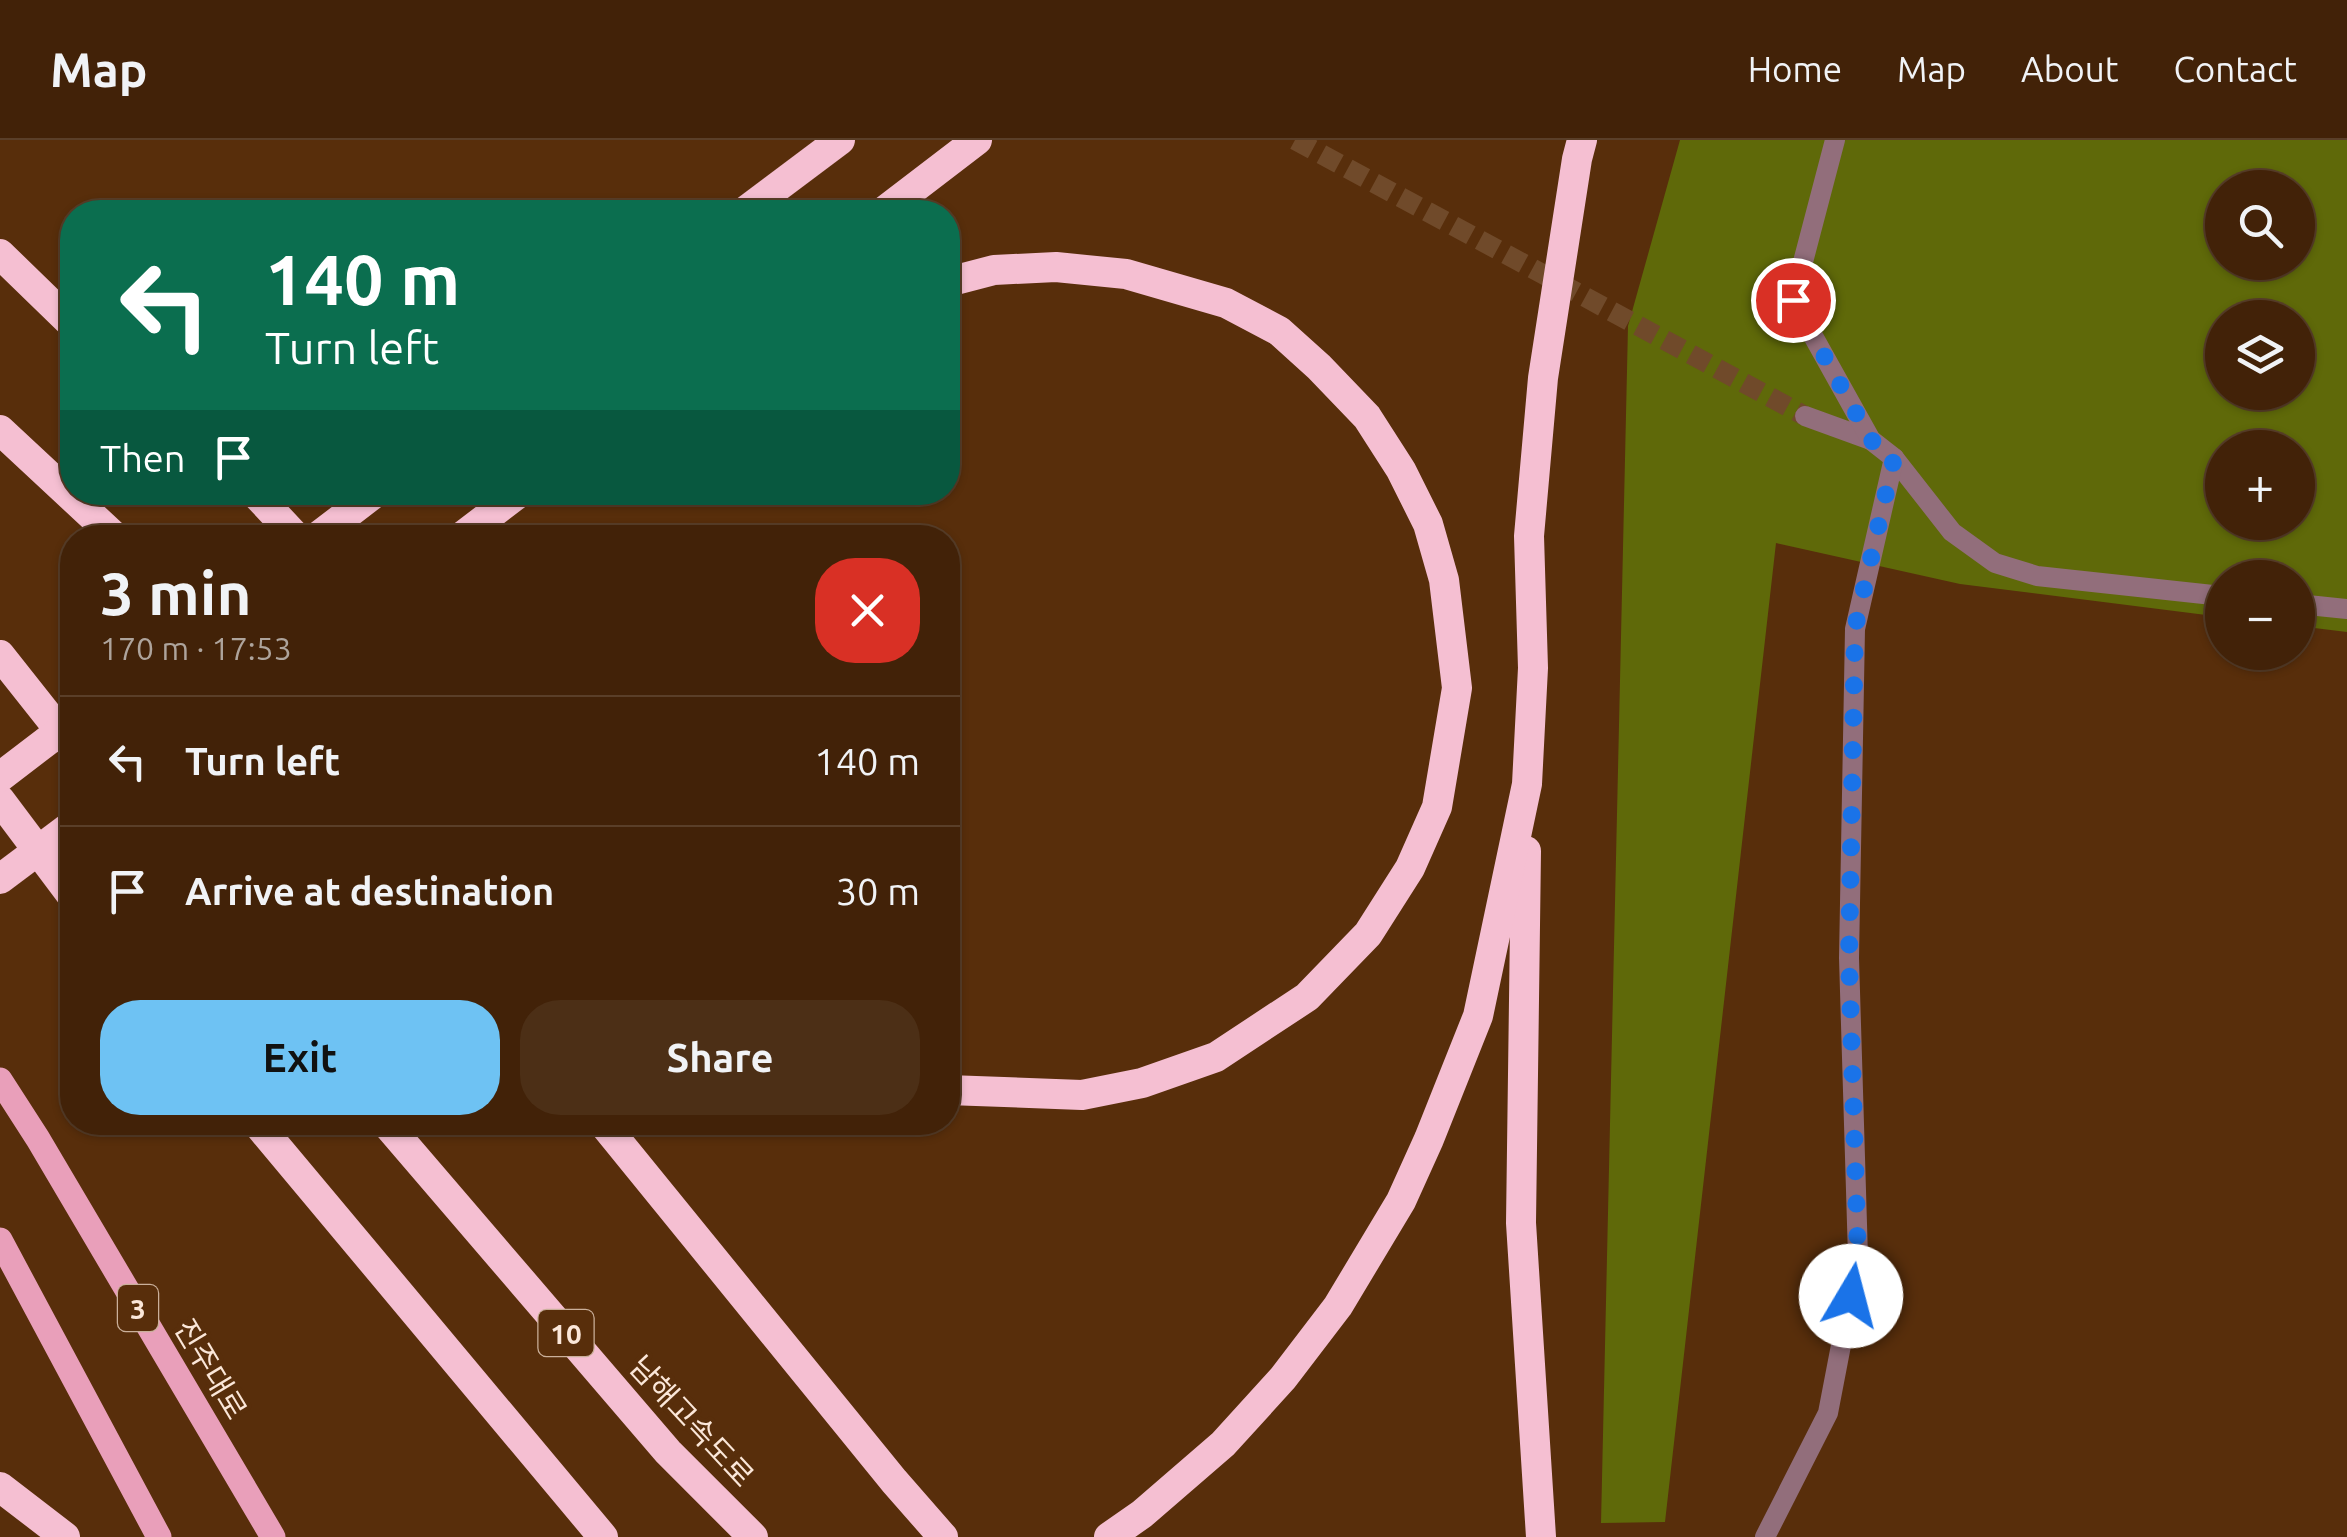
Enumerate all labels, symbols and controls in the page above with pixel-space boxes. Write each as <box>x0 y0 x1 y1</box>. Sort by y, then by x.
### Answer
text: Map <box>50 42 148 96</box>
text: Home <box>1748 49 1842 89</box>
text: Map <box>1897 49 1966 89</box>
text: About <box>2021 49 2118 89</box>
text: Contact <box>2173 49 2297 89</box>
map controls <box>2205 170 2315 670</box>
button: search <box>2205 170 2315 280</box>
icon: left <box>100 240 230 370</box>
text: 140 m <box>265 240 460 318</box>
pin <box>1751 258 1836 343</box>
icon: arrive <box>1766 273 1821 328</box>
button: layers <box>2205 300 2315 410</box>
text: Turn left <box>265 322 439 373</box>
icon: arrive <box>206 430 261 485</box>
button: + <box>2205 430 2315 540</box>
text: Then <box>100 437 186 479</box>
button: close <box>815 558 920 663</box>
text: 3 min <box>100 559 252 626</box>
button: − <box>2205 560 2315 670</box>
text: 170 m · 17:53 <box>100 630 292 666</box>
icon: left <box>100 734 155 789</box>
text: Turn left <box>185 740 340 782</box>
text: 140 m <box>814 740 920 782</box>
icon: arrive <box>100 864 155 919</box>
text: Arrive at destination <box>185 870 554 912</box>
text: 30 m <box>836 870 920 912</box>
button: Exit <box>100 1000 500 1115</box>
button: Share <box>520 1000 920 1115</box>
position arrow <box>1799 1244 1903 1348</box>
road number: 3 <box>118 1285 158 1331</box>
road number: 10 <box>538 1310 594 1356</box>
street label: 진주대로 <box>168 1313 254 1425</box>
street label: 남해고속도로 <box>623 1349 761 1493</box>

